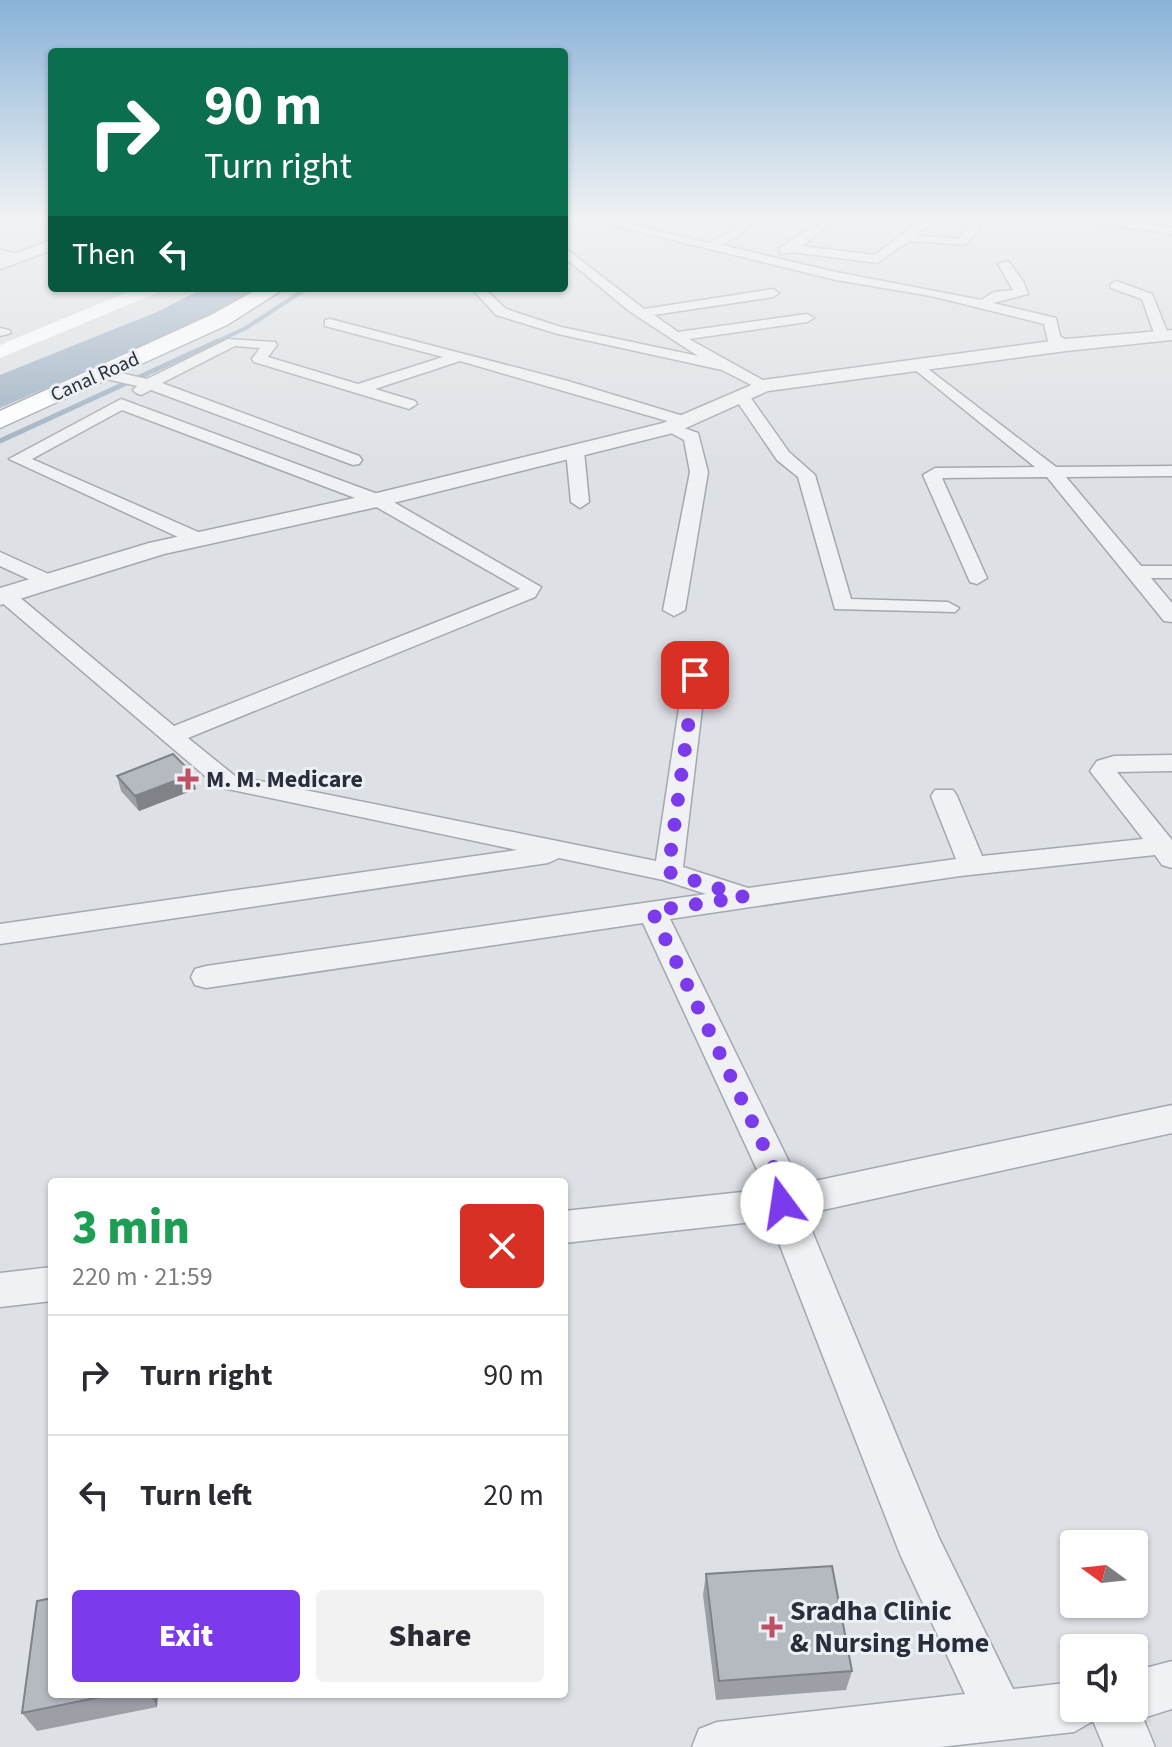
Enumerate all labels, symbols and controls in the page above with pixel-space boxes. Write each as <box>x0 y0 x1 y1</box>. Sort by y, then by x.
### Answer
text: 90 m <box>204 67 322 146</box>
icon: right <box>72 80 176 184</box>
text: Turn right <box>204 141 352 192</box>
icon: left <box>152 232 196 276</box>
text: Then <box>72 233 136 276</box>
street label: Canal Road <box>46 345 144 409</box>
pin <box>661 641 729 709</box>
icon: arrive <box>673 653 717 697</box>
place label: M. M. Medicare <box>206 762 363 797</box>
marker: M. M. Medicare <box>177 768 199 790</box>
position arrow <box>740 1161 824 1245</box>
text: 3 min <box>72 1194 190 1262</box>
button: close <box>460 1204 544 1288</box>
text: 220 m · 21:59 <box>72 1258 213 1295</box>
icon: right <box>72 1353 116 1397</box>
text: Turn right <box>140 1354 272 1397</box>
text: 90 m <box>483 1354 544 1397</box>
icon: left <box>72 1473 116 1517</box>
text: Turn left <box>140 1474 252 1517</box>
text: 20 m <box>483 1474 544 1517</box>
north arrow <box>1060 1530 1148 1618</box>
map controls <box>1060 1530 1148 1722</box>
button: Exit <box>72 1590 300 1682</box>
button: Share <box>316 1590 544 1682</box>
place label: Sradha Clinic & Nursing Home <box>790 1591 989 1663</box>
marker: Sradha Clinic & Nursing Home <box>761 1616 783 1638</box>
button: sound <box>1060 1634 1148 1722</box>

